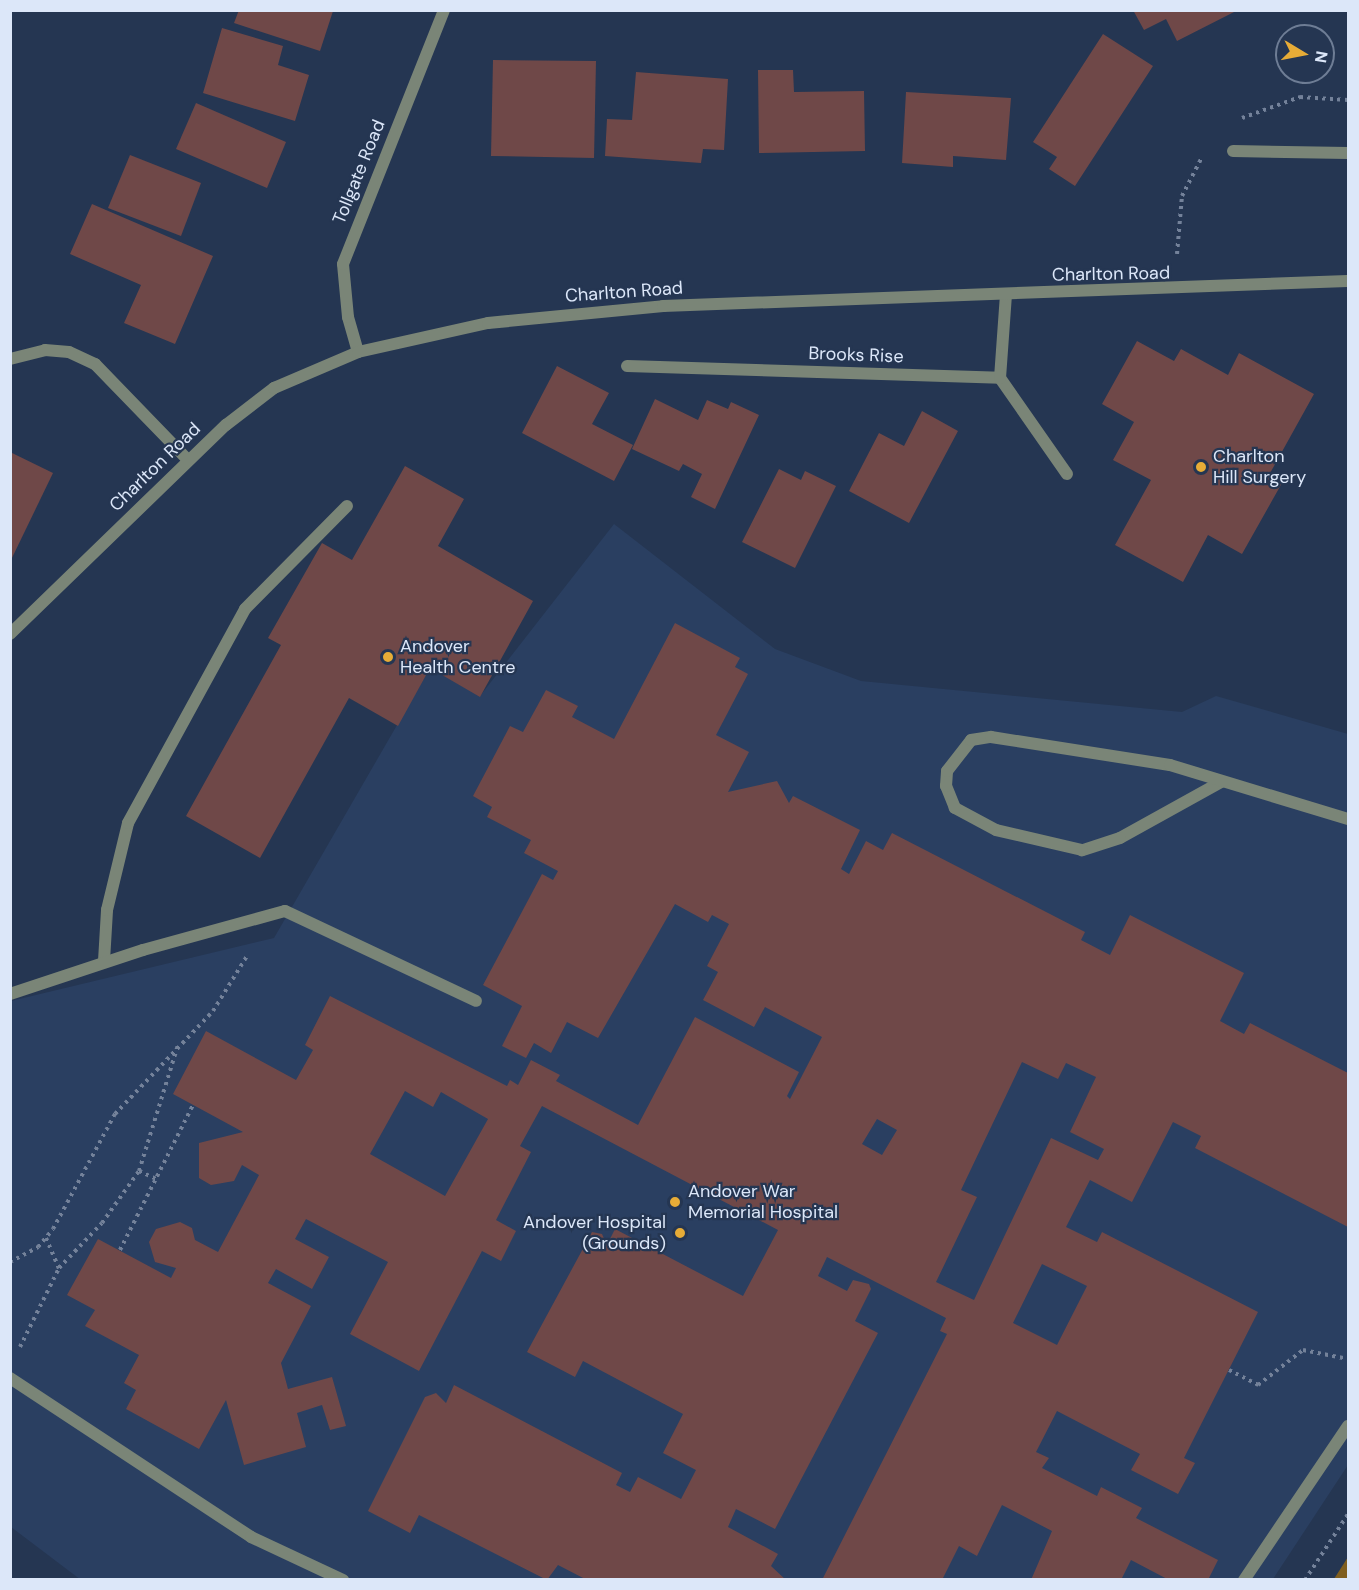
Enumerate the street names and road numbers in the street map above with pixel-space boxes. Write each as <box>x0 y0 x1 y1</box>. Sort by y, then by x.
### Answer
street label: Tollgate Road <box>328 117 390 227</box>
street label: Charlton Road <box>1052 262 1170 286</box>
street label: Charlton Road <box>564 277 684 307</box>
street label: Brooks Rise <box>808 343 904 367</box>
street label: Charlton Road <box>105 418 205 516</box>

